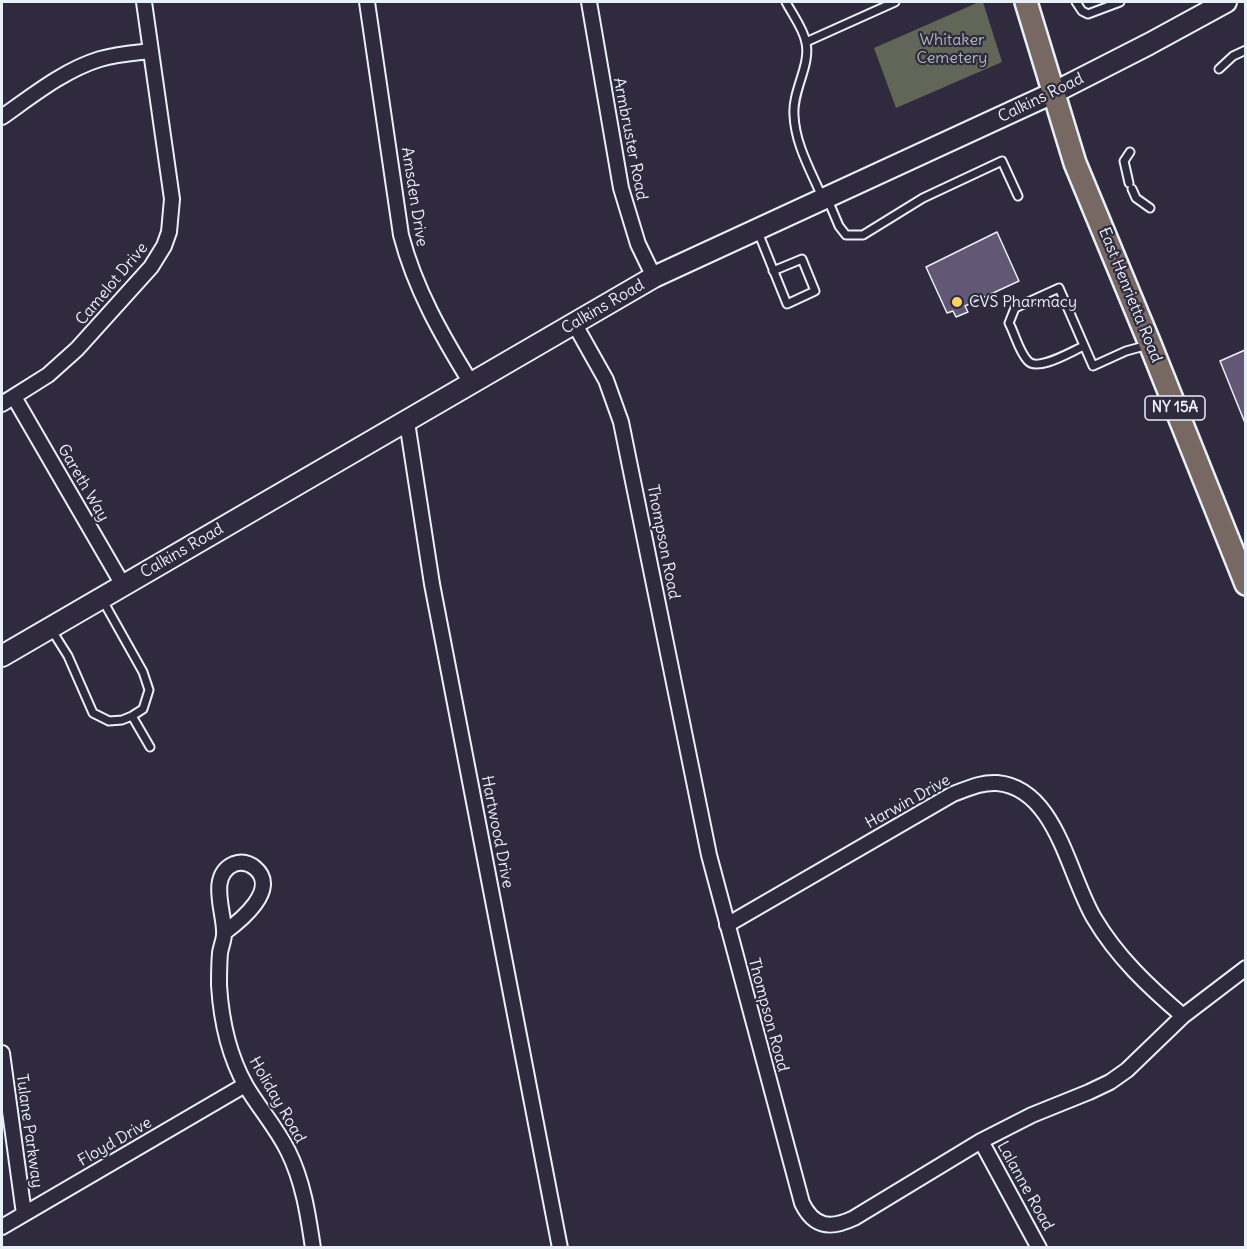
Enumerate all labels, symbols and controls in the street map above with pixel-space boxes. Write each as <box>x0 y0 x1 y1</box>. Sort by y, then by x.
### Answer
park label: Whitaker Cemetery <box>917 30 987 68</box>
street label: Calkins Road <box>995 69 1087 127</box>
street label: Armbruster Road <box>609 76 651 202</box>
street label: Amsden Drive <box>397 146 431 248</box>
street label: East Henrietta Road <box>1094 225 1166 365</box>
street label: Camelot Drive <box>72 239 152 329</box>
street label: Calkins Road <box>558 276 648 338</box>
place label: CVS Pharmacy <box>969 292 1077 312</box>
marker: CVS Pharmacy <box>950 295 964 309</box>
road number: NY 15A <box>1145 396 1205 420</box>
street label: Gareth Way <box>53 441 113 525</box>
street label: Thompson Road <box>642 483 684 601</box>
street label: Calkins Road <box>137 520 227 582</box>
street label: Harwin Drive <box>862 771 954 833</box>
street label: Hartwood Drive <box>477 774 517 890</box>
street label: Thompson Road <box>744 956 792 1074</box>
street label: Holiday Road <box>245 1053 309 1147</box>
street label: Tulane Parkway <box>12 1073 46 1189</box>
street label: Floyd Drive <box>75 1113 155 1171</box>
street label: Lalanne Road <box>993 1138 1057 1234</box>

